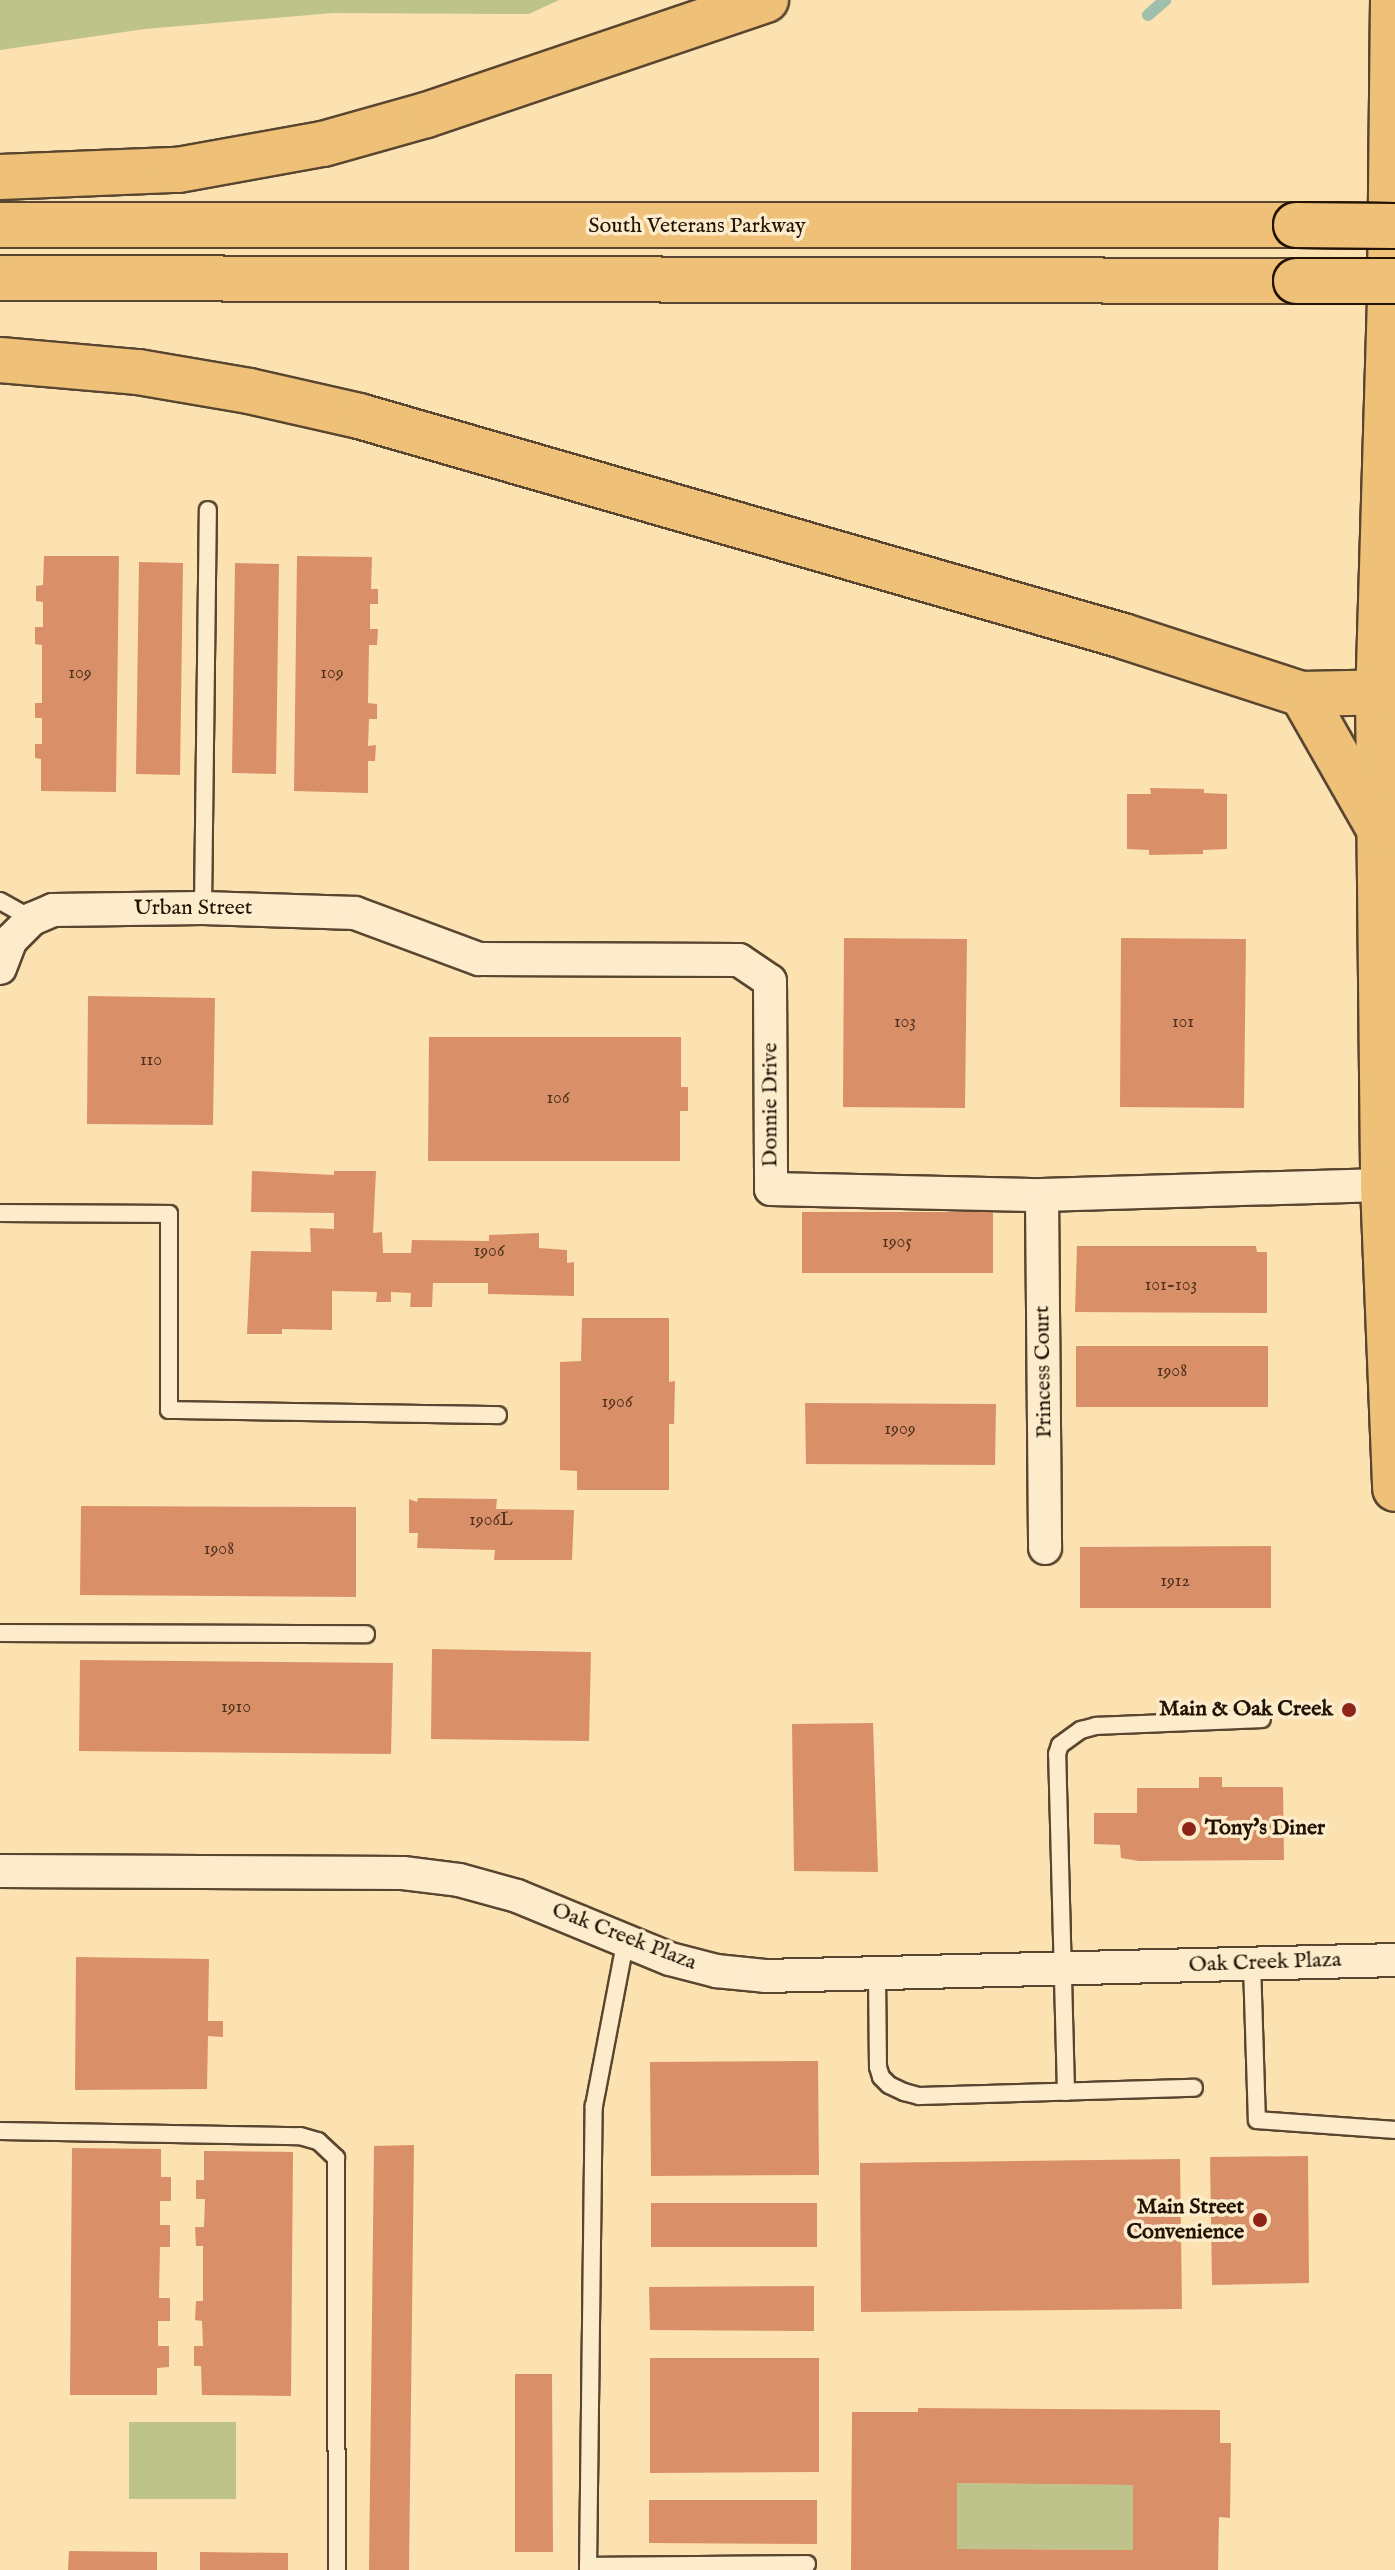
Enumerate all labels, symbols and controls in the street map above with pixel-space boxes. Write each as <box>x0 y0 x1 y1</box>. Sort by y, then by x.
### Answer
street label: South Veterans Parkway <box>588 214 806 240</box>
house number: 109 <box>68 663 92 685</box>
house number: 109 <box>320 663 344 685</box>
street label: Urban Street <box>134 896 252 922</box>
house number: 103 <box>894 1012 916 1034</box>
house number: 101 <box>1172 1012 1194 1034</box>
street label: Donnie Drive <box>758 1043 784 1167</box>
house number: 110 <box>140 1050 162 1072</box>
house number: 106 <box>546 1088 570 1110</box>
house number: 1905 <box>882 1232 912 1254</box>
house number: 1906 <box>474 1241 504 1263</box>
house number: 101-103 <box>1145 1275 1197 1297</box>
street label: Princess Court <box>1030 1305 1058 1439</box>
house number: 1908 <box>1157 1361 1187 1383</box>
house number: 1906 <box>602 1392 632 1414</box>
house number: 1909 <box>884 1419 916 1441</box>
house number: 1906L <box>469 1510 513 1532</box>
house number: 1908 <box>204 1539 234 1561</box>
house number: 1912 <box>1160 1571 1190 1593</box>
house number: 1910 <box>221 1697 251 1719</box>
place label: Main & Oak Creek <box>1159 1697 1333 1723</box>
marker: Main & Oak Creek <box>1340 1701 1358 1719</box>
place label: Tony's Diner <box>1205 1816 1325 1842</box>
marker: Tony's Diner <box>1180 1820 1198 1838</box>
street label: Oak Creek Plaza <box>548 1897 700 1977</box>
street label: Oak Creek Plaza <box>1188 1947 1342 1979</box>
place label: Main Street Convenience <box>1126 2194 1244 2246</box>
marker: Main Street Convenience <box>1251 2211 1269 2229</box>

